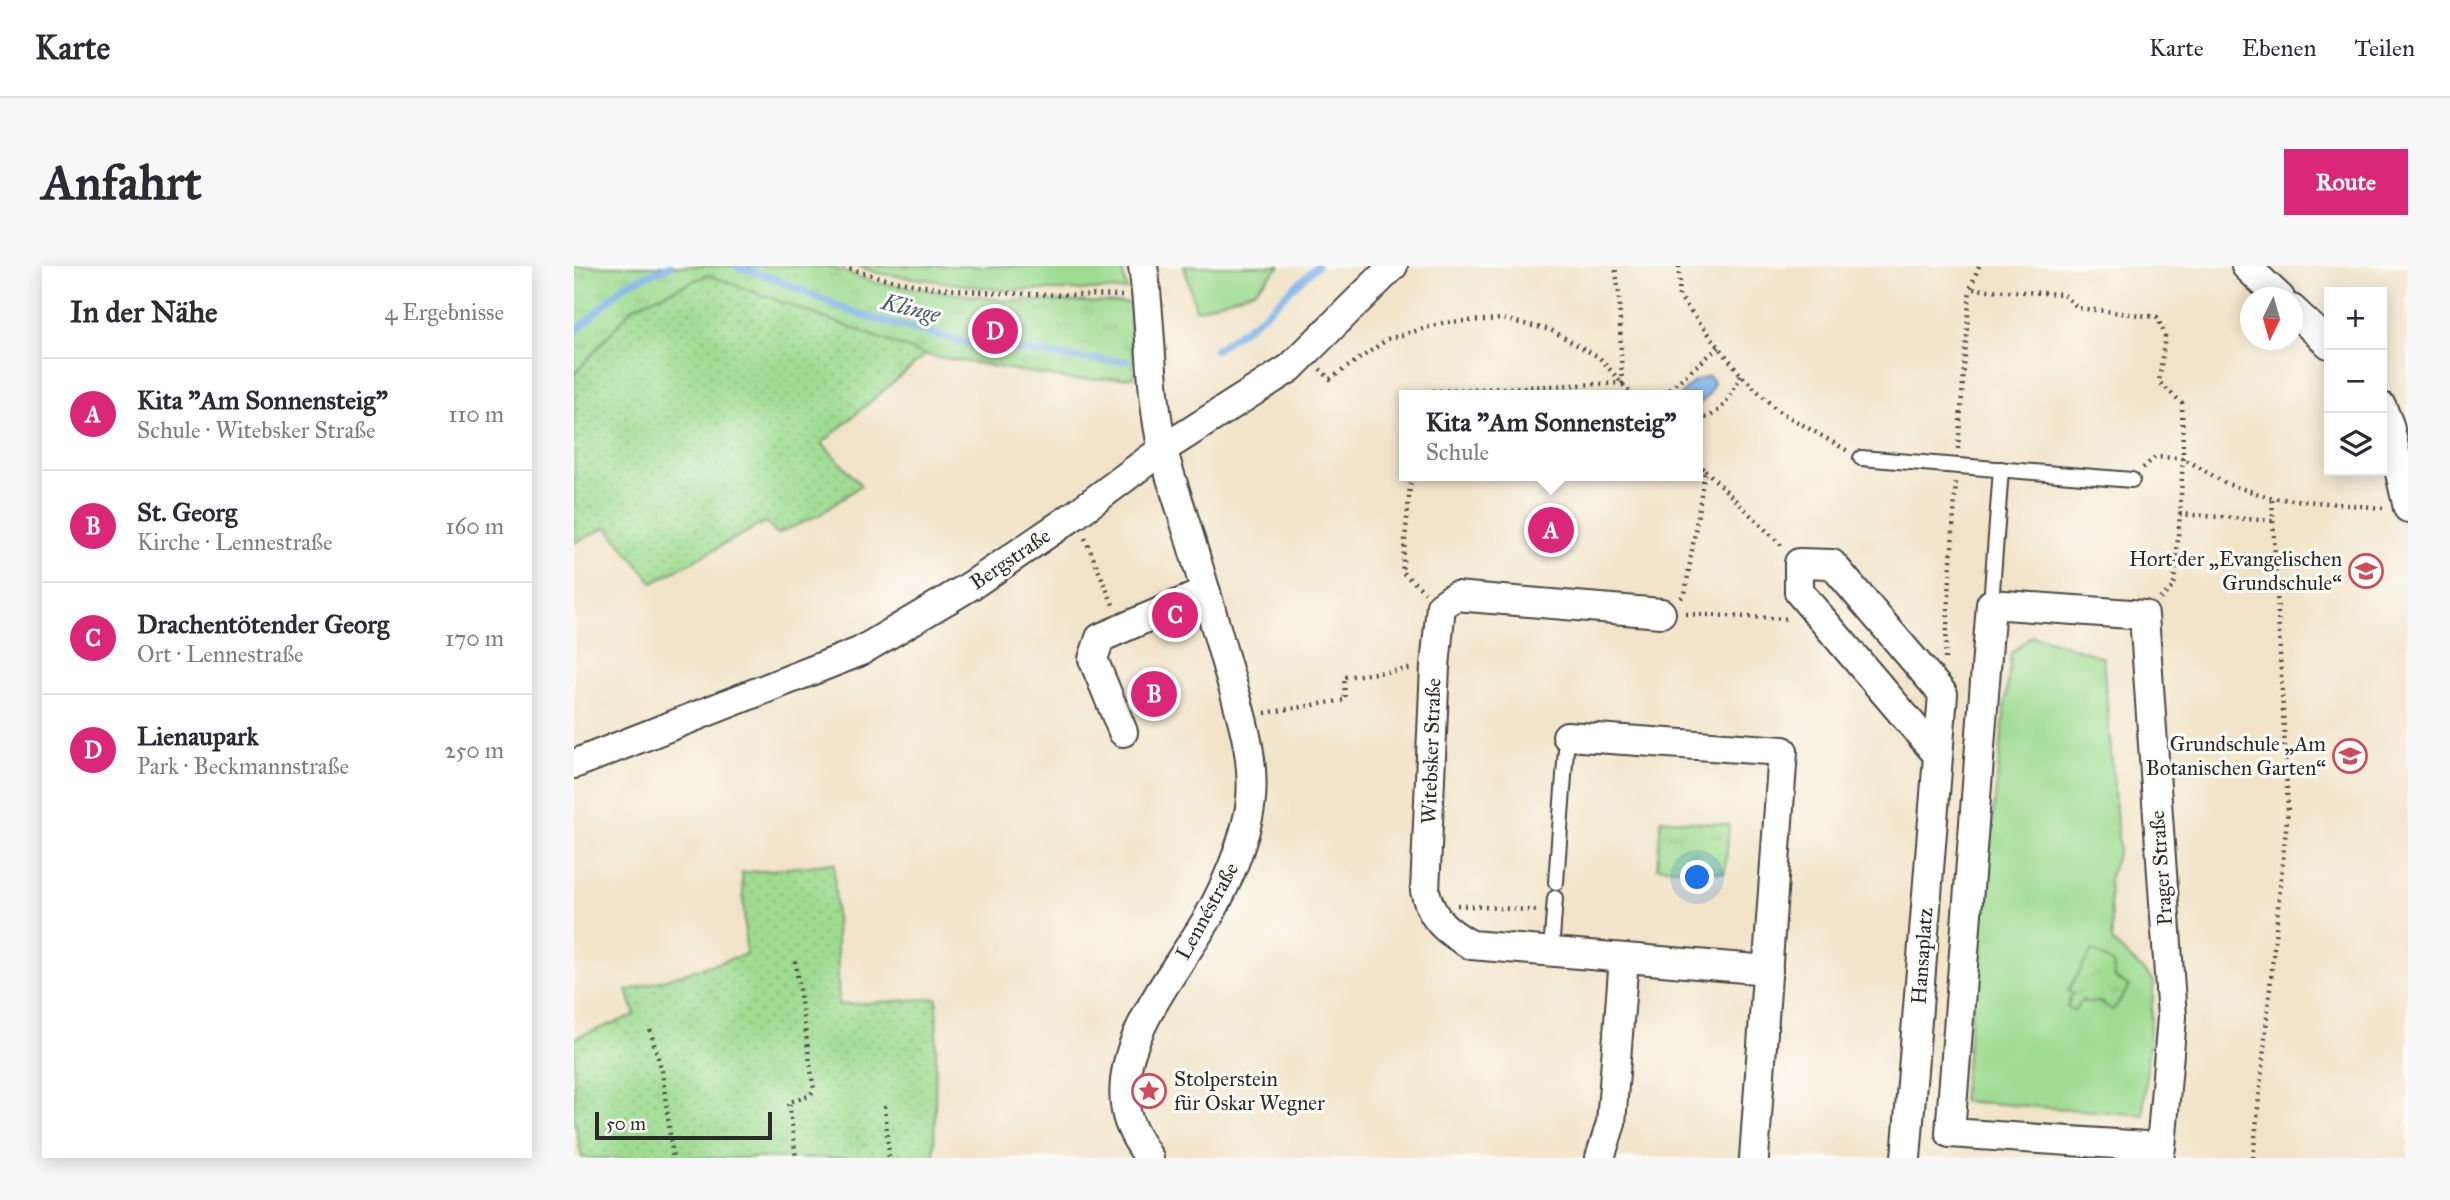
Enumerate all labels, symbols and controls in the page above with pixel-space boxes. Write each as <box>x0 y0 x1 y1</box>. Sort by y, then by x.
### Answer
text: Karte <box>35 28 110 68</box>
text: Karte <box>2149 33 2204 63</box>
text: Ebenen <box>2242 33 2317 63</box>
text: Teilen <box>2355 33 2415 63</box>
button: Route <box>2284 149 2408 215</box>
text: Anfahrt <box>42 153 202 212</box>
water label: Klinge <box>878 287 944 329</box>
north arrow <box>2240 287 2303 350</box>
map controls <box>2324 287 2387 476</box>
button: + <box>2324 287 2387 350</box>
text: In der Nähe <box>70 294 218 330</box>
text: 4 Ergebnisse <box>385 298 504 326</box>
pin: D <box>972 305 1018 357</box>
button: − <box>2324 350 2387 413</box>
text: Kita "Am Sonnensteig" <box>137 384 388 416</box>
popup <box>1399 390 1703 481</box>
text: A <box>85 400 101 428</box>
text: 110 m <box>448 400 504 428</box>
text: Kita "Am Sonnensteig" <box>1426 406 1676 438</box>
button: layers <box>2324 413 2387 476</box>
text: Schule · Witebsker Straße <box>137 416 376 444</box>
text: Schule <box>1426 438 1489 466</box>
text: St. Georg <box>137 496 237 528</box>
pin: A <box>1528 504 1574 556</box>
text: B <box>85 512 101 540</box>
text: 160 m <box>446 512 504 540</box>
street label: Bergstraße <box>965 522 1056 595</box>
text: Kirche · Lennestraße <box>137 528 333 556</box>
place label: Hort der „Evangelischen Grundschule“ <box>2129 546 2342 596</box>
school or university icon: Hort der „Evangelischen Grundschule“ <box>2347 552 2385 590</box>
pin: C <box>1152 589 1198 641</box>
text: Drachentötender Georg <box>137 608 389 640</box>
text: C <box>85 624 101 652</box>
text: 170 m <box>445 624 504 652</box>
text: Ort · Lennestraße <box>137 640 304 668</box>
pin: B <box>1131 668 1177 720</box>
street label: Witebsker Straße <box>1415 677 1447 825</box>
text: Lienaupark <box>137 720 259 752</box>
place label: Grundschule „Am Botanischen Garten“ <box>2146 731 2326 781</box>
text: D <box>84 736 102 764</box>
text: 250 m <box>444 736 504 764</box>
school or university icon: Grundschule „Am Botanischen Garten“ <box>2331 737 2369 775</box>
text: Park · Beckmannstraße <box>137 752 349 780</box>
street label: Prager Straße <box>2144 809 2178 927</box>
street label: Lennéstraße <box>1170 858 1244 964</box>
your location <box>1680 860 1714 894</box>
street label: Hansaplatz <box>1906 906 1938 1005</box>
place label: Stolperstein für Oskar Wegner <box>1174 1066 1325 1116</box>
place icon: Stolperstein für Oskar Wegner <box>1130 1072 1168 1110</box>
scale bar <box>595 1109 772 1141</box>
text: 50 m <box>606 1112 646 1135</box>

